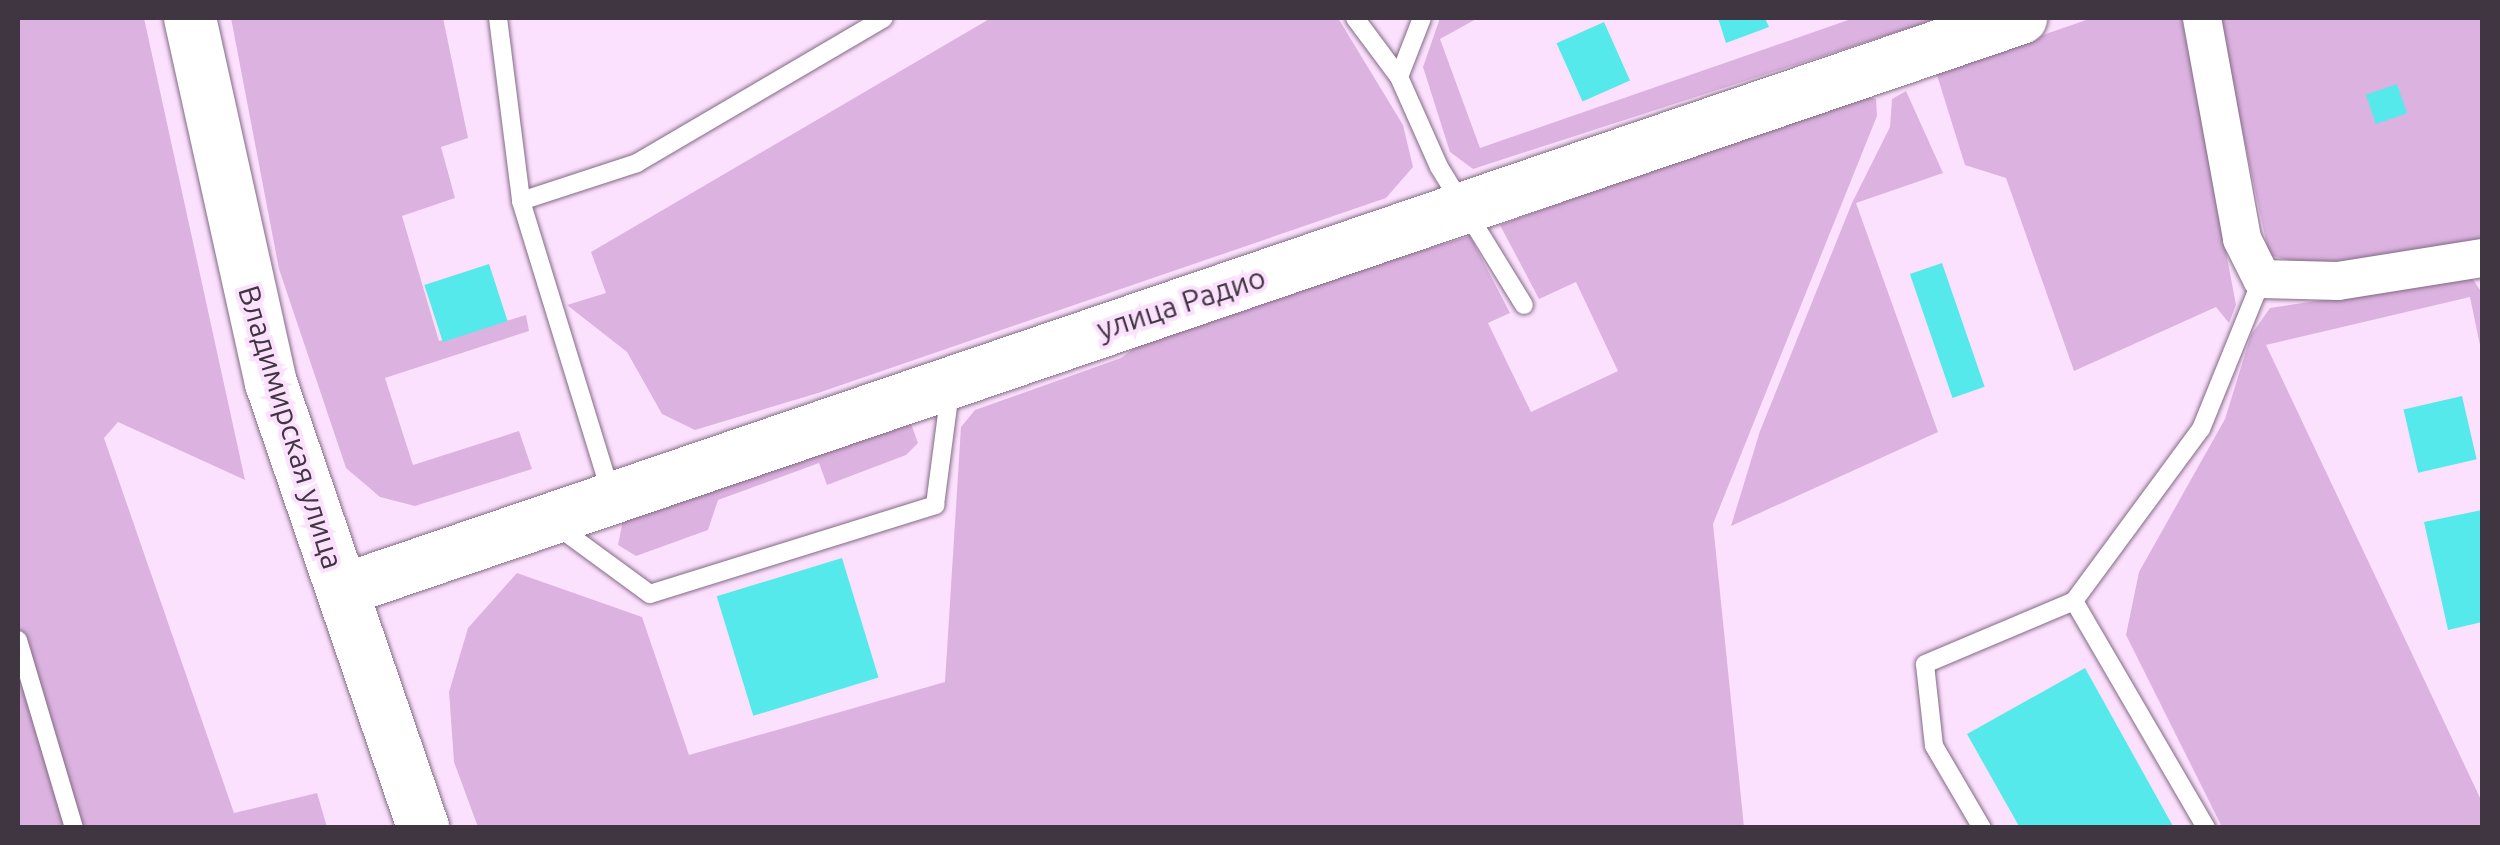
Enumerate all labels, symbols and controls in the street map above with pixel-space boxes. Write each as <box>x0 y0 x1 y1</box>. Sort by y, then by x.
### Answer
street label: улица Радио <box>1092 259 1270 347</box>
street label: Владимирская улица <box>231 281 351 573</box>

